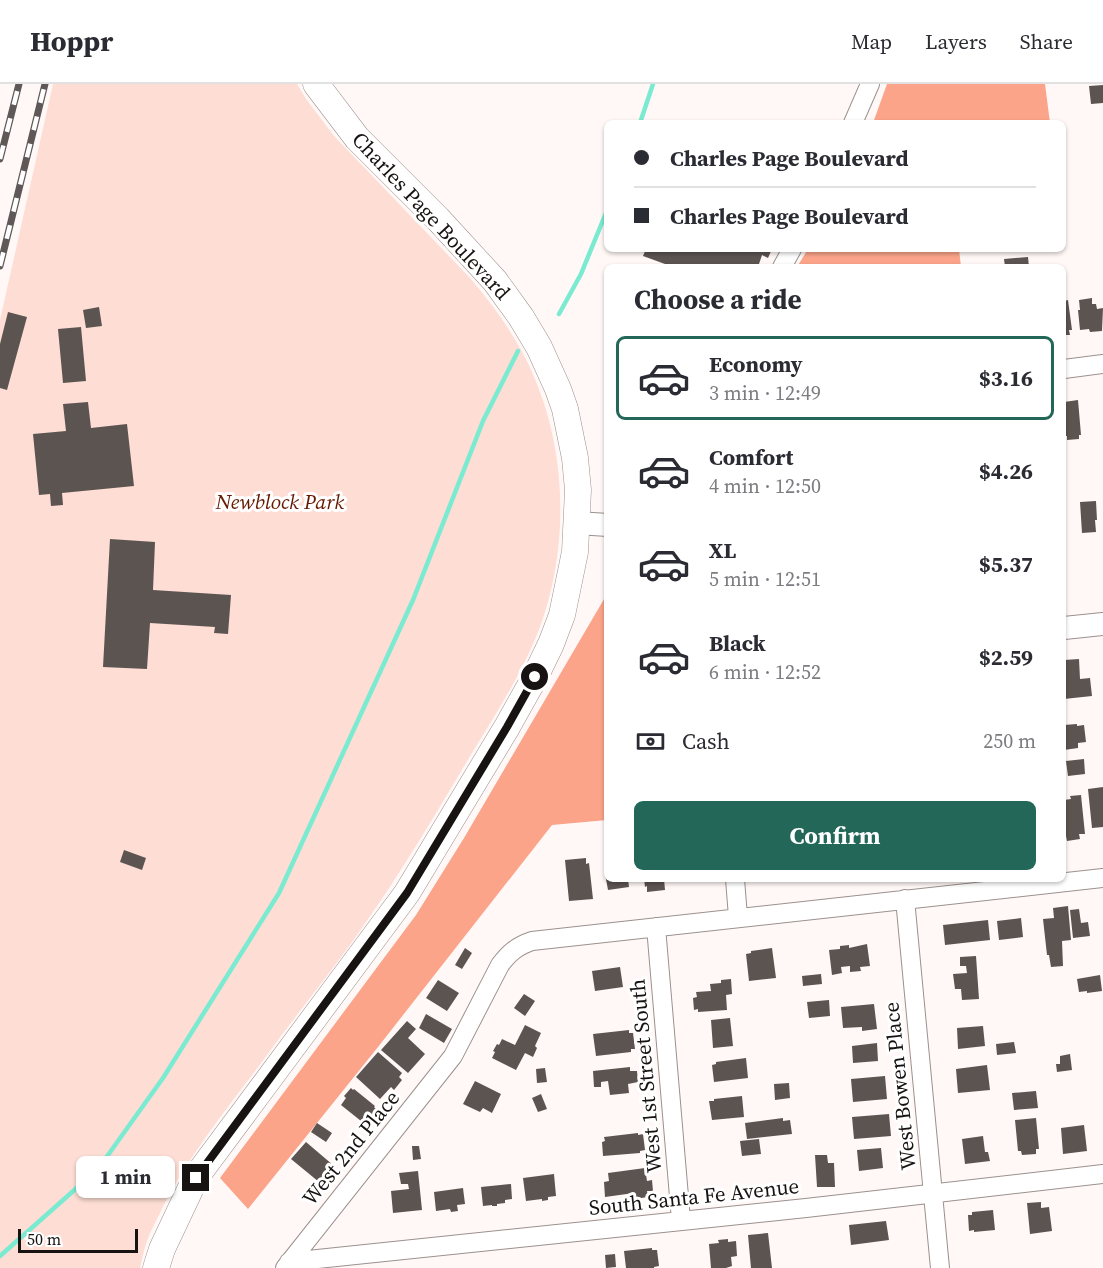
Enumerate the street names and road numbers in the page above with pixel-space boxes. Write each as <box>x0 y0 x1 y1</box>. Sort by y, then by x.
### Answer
street label: Charles Page Boulevard <box>346 125 517 306</box>
street label: West 1st Street South <box>623 978 668 1174</box>
street label: West Bowen Place <box>876 1000 923 1172</box>
street label: West 2nd Place <box>295 1084 406 1211</box>
street label: South Santa Fe Avenue <box>588 1171 800 1222</box>

